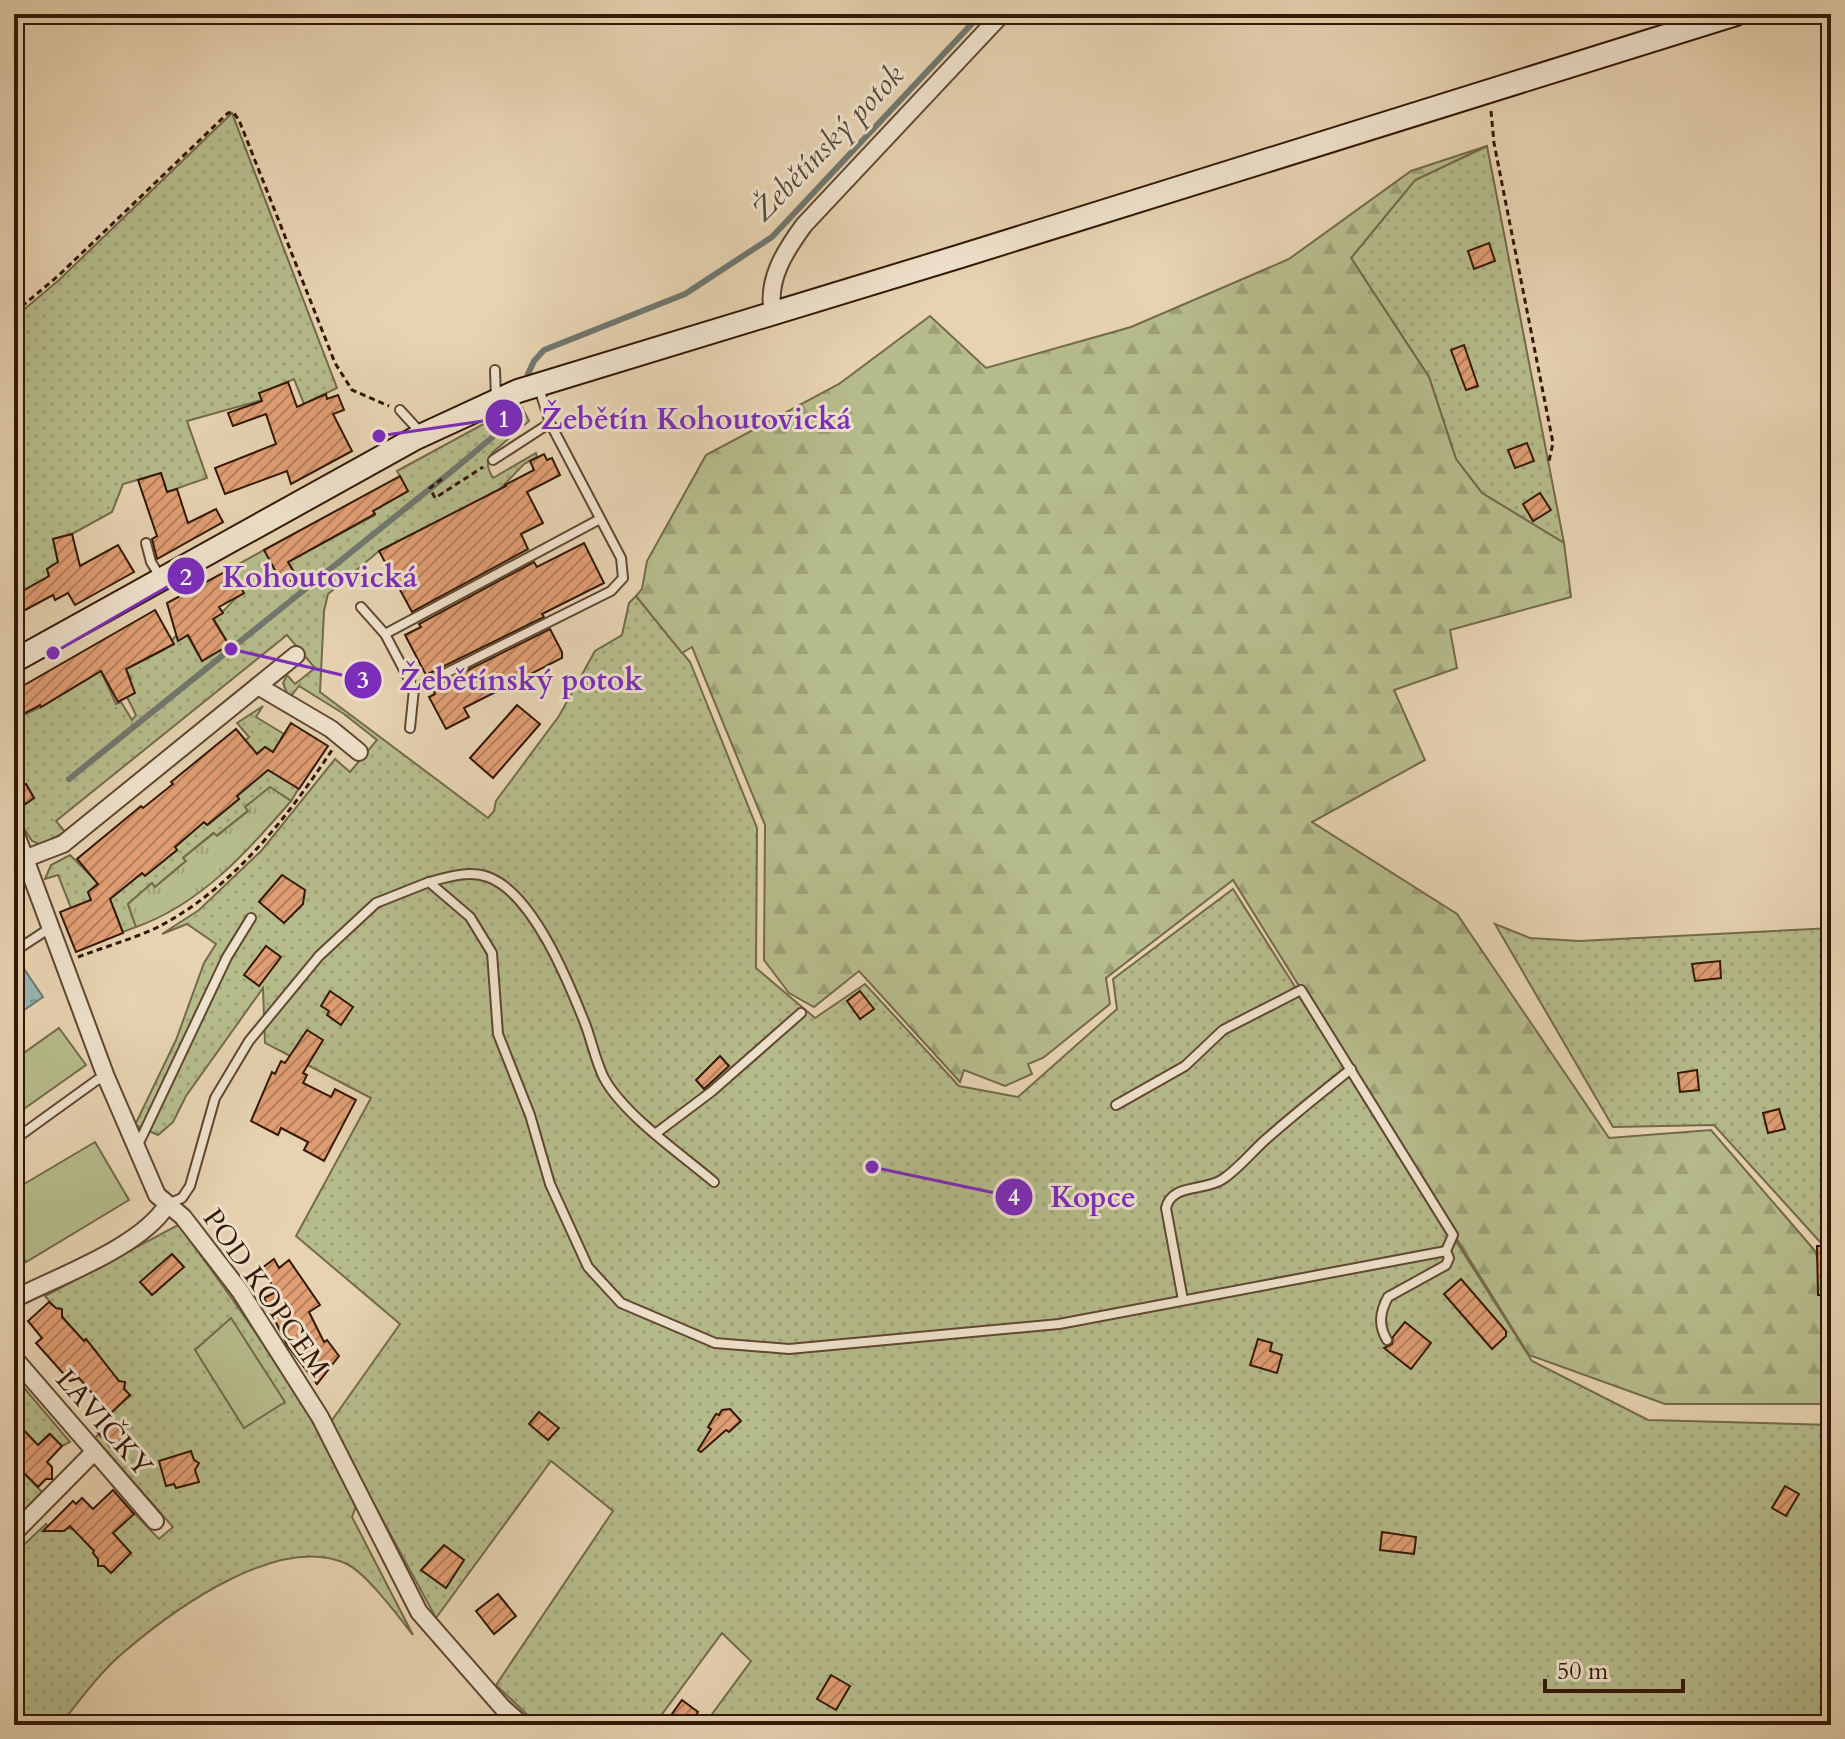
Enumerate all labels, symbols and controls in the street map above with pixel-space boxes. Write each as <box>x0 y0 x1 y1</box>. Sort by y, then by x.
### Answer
water label: Žebětínský potok <box>743 56 913 230</box>
callout: Žebětín Kohoutovická <box>484 391 867 445</box>
text: Žebětín Kohoutovická <box>540 399 852 440</box>
text: 1 <box>498 403 510 436</box>
callout: Kohoutovická <box>166 549 433 603</box>
text: Kohoutovická <box>222 557 418 598</box>
text: 2 <box>180 561 192 594</box>
callout: Žebětínský potok <box>343 653 659 707</box>
text: Žebětínský potok <box>399 660 643 701</box>
text: 3 <box>357 664 369 697</box>
callout: Kopce <box>994 1170 1152 1224</box>
text: Kopce <box>1050 1177 1136 1218</box>
text: 4 <box>1008 1181 1020 1214</box>
street label: POD KOPCEM <box>194 1201 338 1385</box>
street label: LAVIČKY <box>47 1361 161 1485</box>
scale bar <box>1545 1643 1683 1693</box>
text: 50 m <box>1557 1655 1609 1688</box>

